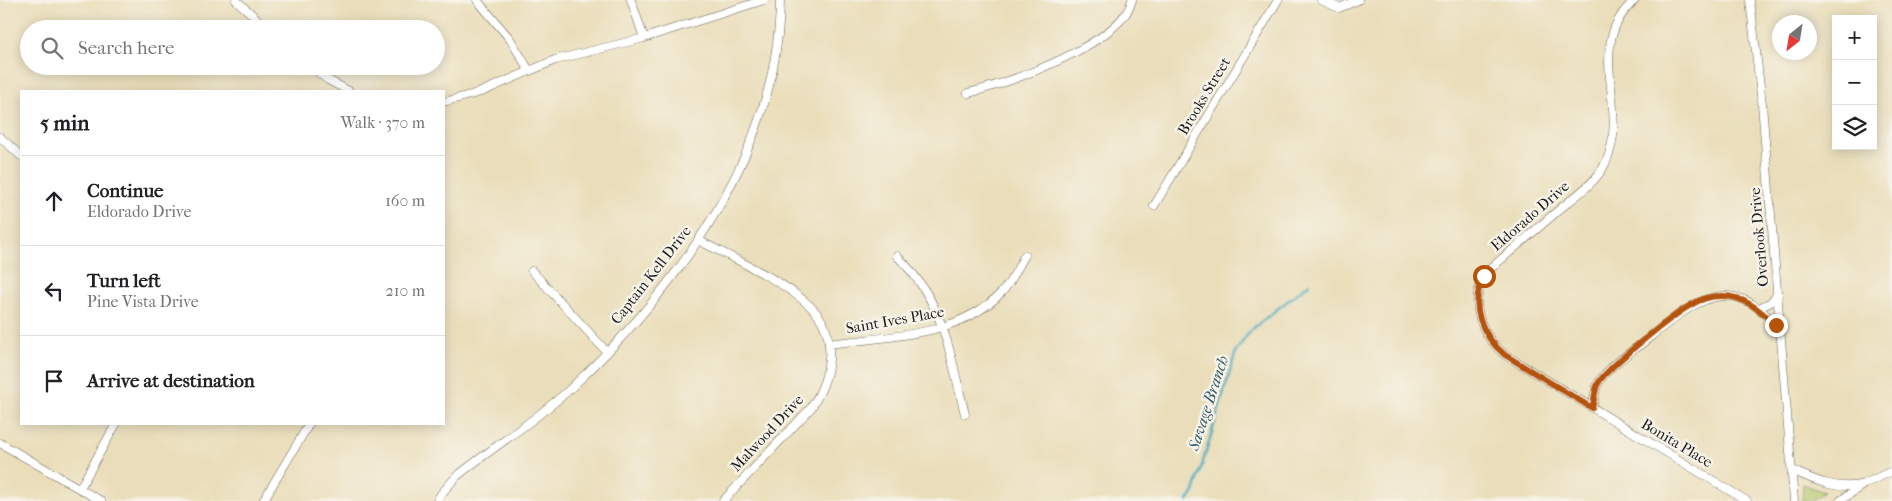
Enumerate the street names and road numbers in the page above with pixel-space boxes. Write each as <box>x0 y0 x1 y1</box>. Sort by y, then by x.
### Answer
street label: Brooks Street <box>1174 53 1234 138</box>
street label: Eldorado Drive <box>1487 177 1573 255</box>
street label: Overlook Drive <box>1746 186 1772 287</box>
street label: Captain Kell Drive <box>607 222 695 328</box>
street label: Saint Ives Place <box>844 302 946 337</box>
street label: Malwood Drive <box>727 390 808 475</box>
street label: Bonita Place <box>1638 415 1716 472</box>

